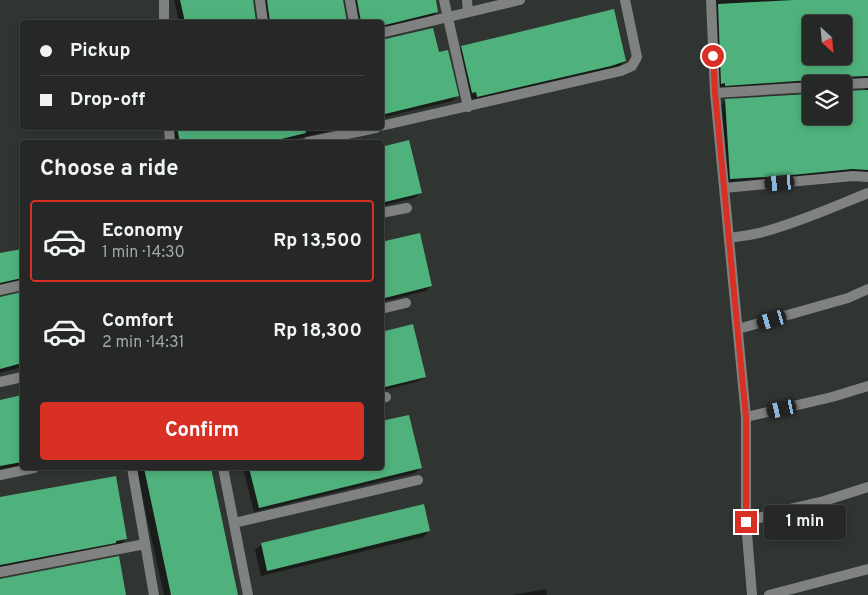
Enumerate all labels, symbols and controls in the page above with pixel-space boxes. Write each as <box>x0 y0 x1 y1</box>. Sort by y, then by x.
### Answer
north arrow <box>802 15 852 65</box>
map controls <box>802 15 852 125</box>
text: Pickup <box>70 39 130 63</box>
route start <box>702 45 724 67</box>
button: layers <box>802 75 852 125</box>
text: Drop-off <box>70 88 145 112</box>
text: Choose a ride <box>40 156 178 183</box>
car <box>764 174 795 192</box>
icon: car <box>42 219 87 264</box>
text: Economy <box>102 219 183 243</box>
text: Rp 13,500 <box>273 229 362 253</box>
text: 1 min · 14:30 <box>102 243 185 263</box>
icon: car <box>42 309 87 354</box>
text: Comfort <box>102 309 174 333</box>
car <box>755 309 788 331</box>
text: Rp 18,300 <box>273 319 362 343</box>
text: 2 min · 14:31 <box>102 333 184 353</box>
car <box>765 398 798 420</box>
button: Confirm <box>40 402 364 460</box>
callout: 1 min <box>764 504 846 540</box>
route end <box>735 511 757 533</box>
text: 1 min <box>786 512 824 532</box>

